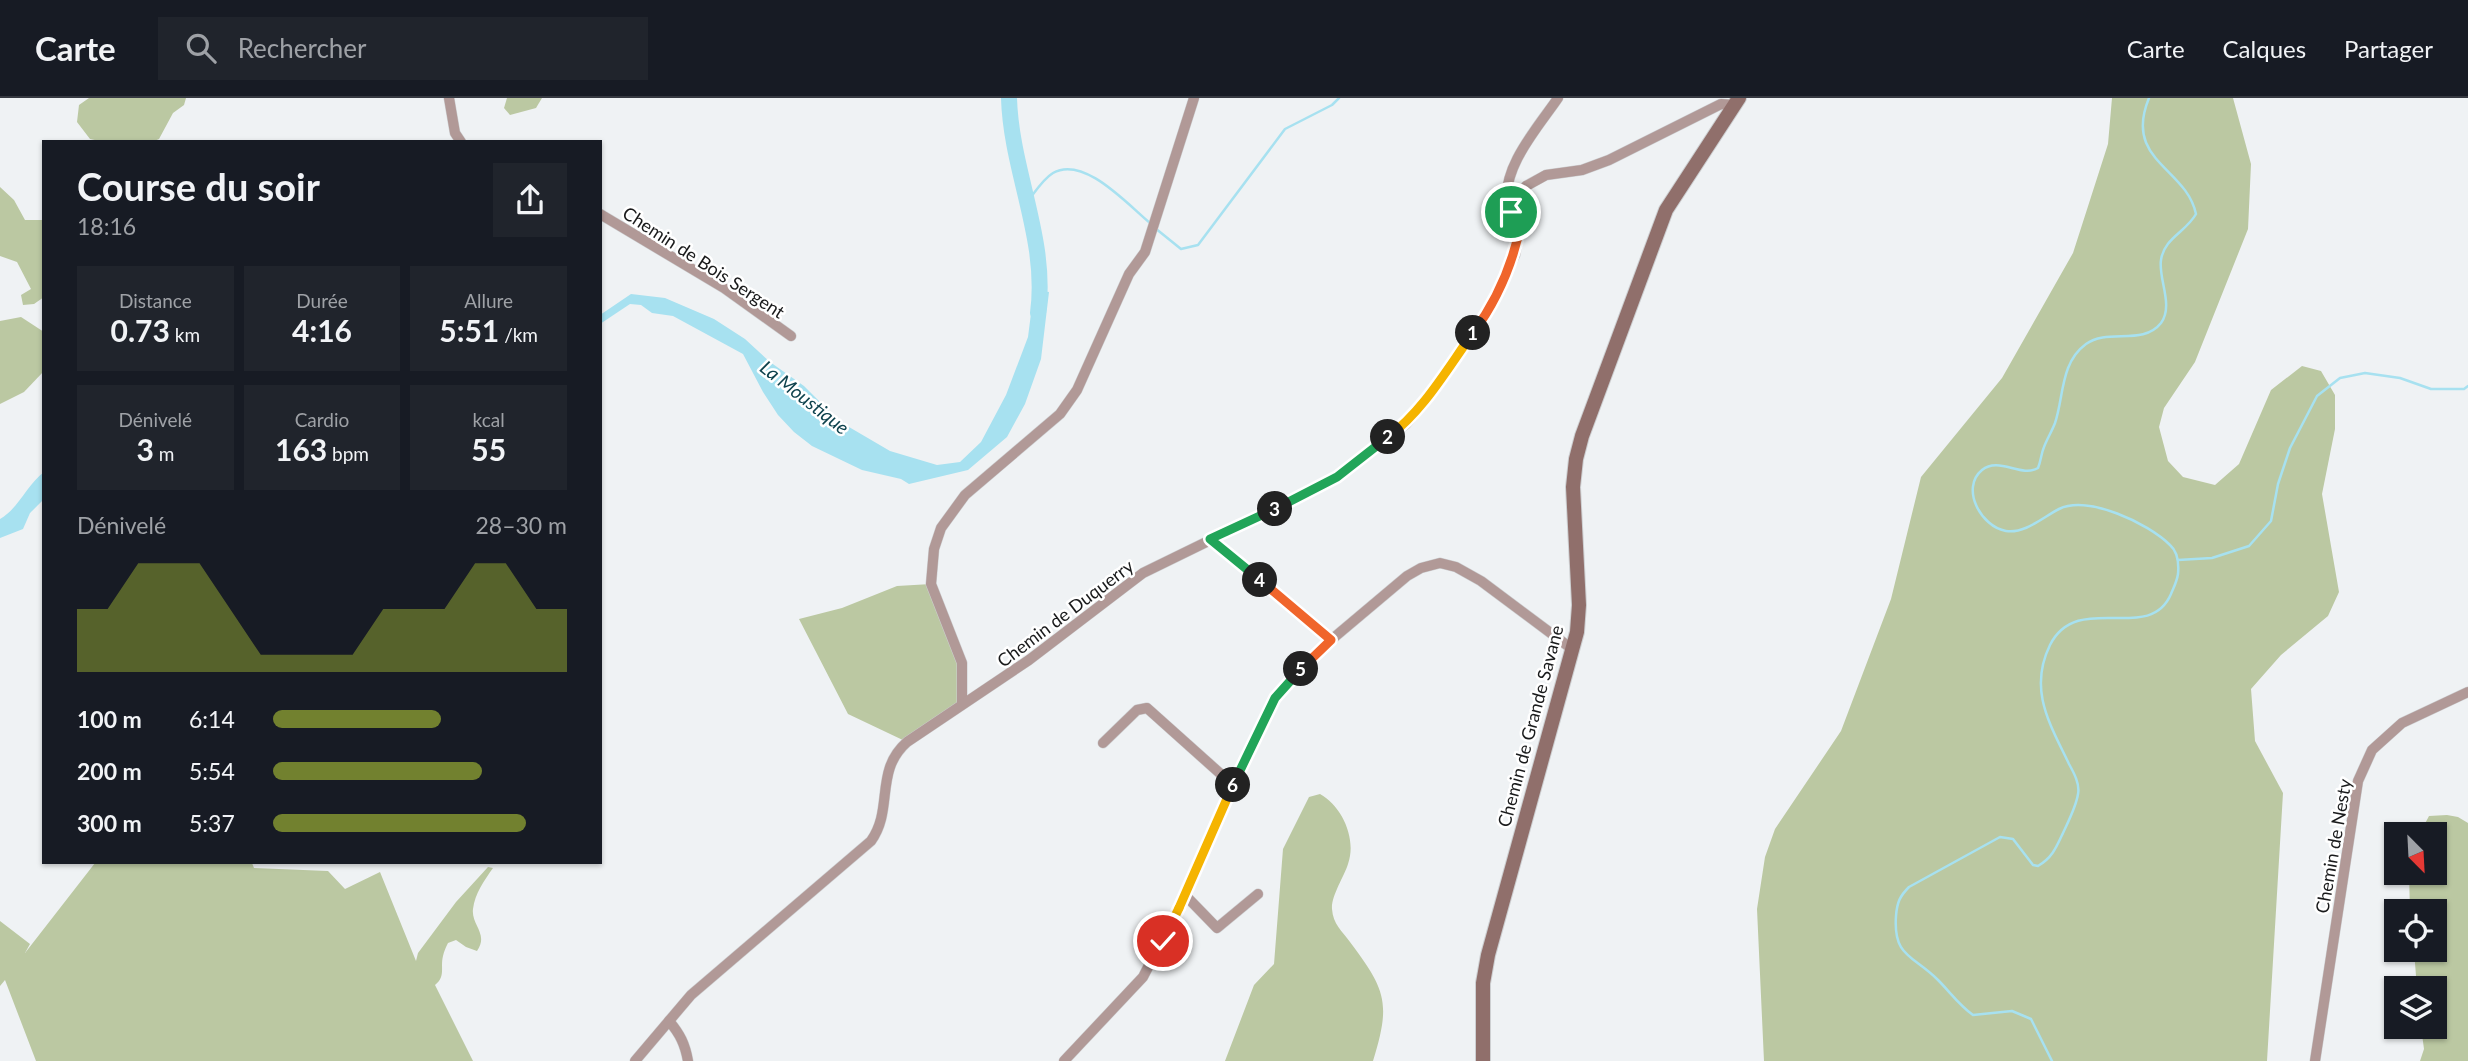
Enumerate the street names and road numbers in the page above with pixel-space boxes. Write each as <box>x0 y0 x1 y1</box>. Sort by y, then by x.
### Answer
street label: Chemin de Bois Sergent <box>619 201 790 323</box>
street label: Chemin de Duquerry <box>992 554 1138 671</box>
street label: Chemin de Grande Savane <box>1492 623 1568 829</box>
street label: Chemin de Nesty <box>2310 776 2356 915</box>

